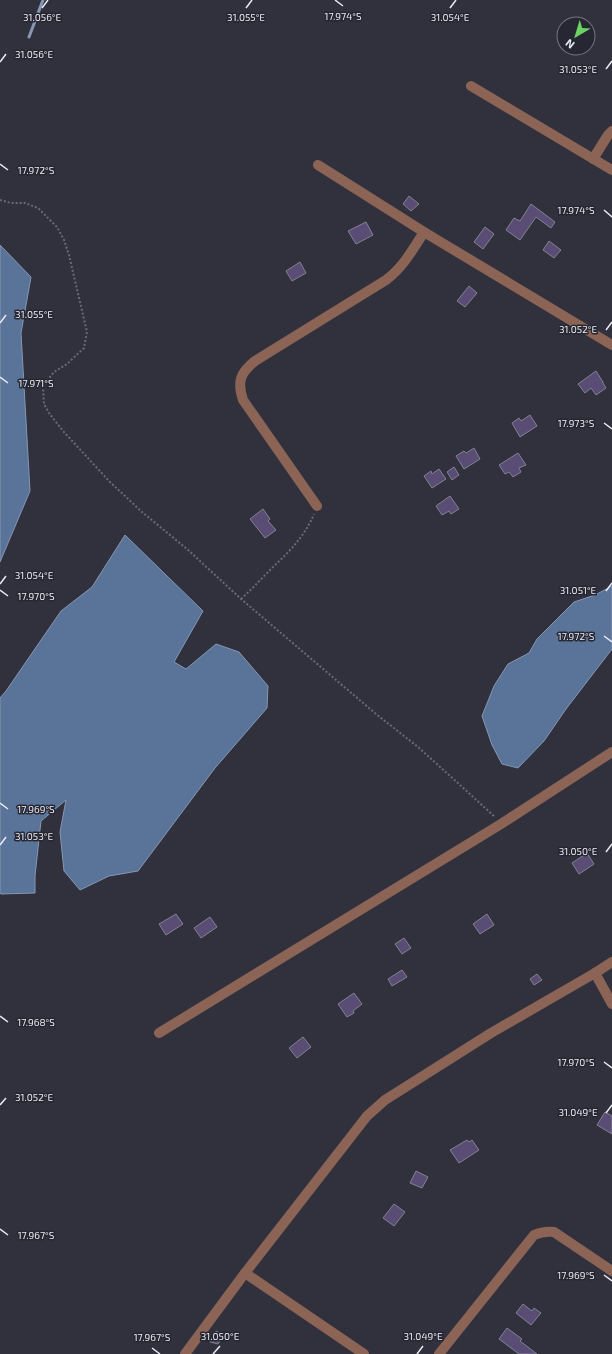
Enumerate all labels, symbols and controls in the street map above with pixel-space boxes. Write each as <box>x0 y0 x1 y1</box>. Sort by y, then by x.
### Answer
text: 17.974°S <box>324 10 362 22</box>
text: 31.056°E <box>23 11 61 23</box>
text: 31.055°E <box>227 11 265 23</box>
text: 31.054°E <box>431 11 470 23</box>
north arrow <box>556 16 596 56</box>
text: N <box>562 37 577 52</box>
text: 31.056°E <box>15 48 53 60</box>
text: 31.053°E <box>559 63 597 75</box>
text: 17.972°S <box>18 164 55 176</box>
text: 17.974°S <box>557 204 595 216</box>
text: 31.055°E <box>15 308 53 320</box>
text: 31.052°E <box>559 323 597 335</box>
text: 17.971°S <box>19 377 54 389</box>
text: 17.973°S <box>558 417 595 429</box>
text: 31.054°E <box>15 569 54 581</box>
text: 31.051°E <box>560 584 597 596</box>
text: 17.970°S <box>17 590 55 602</box>
text: 17.972°S <box>558 630 595 642</box>
text: 17.969°S <box>17 803 55 815</box>
text: 31.053°E <box>15 830 53 842</box>
text: 31.050°E <box>559 845 598 857</box>
text: 17.968°S <box>17 1016 55 1028</box>
text: 17.970°S <box>557 1056 595 1068</box>
text: 31.052°E <box>15 1091 53 1103</box>
text: 31.049°E <box>559 1106 598 1118</box>
text: 17.967°S <box>18 1229 55 1241</box>
text: 17.969°S <box>557 1269 595 1281</box>
text: 31.050°E <box>201 1330 240 1342</box>
text: 31.049°E <box>404 1330 443 1342</box>
text: 17.967°S <box>134 1331 171 1343</box>

